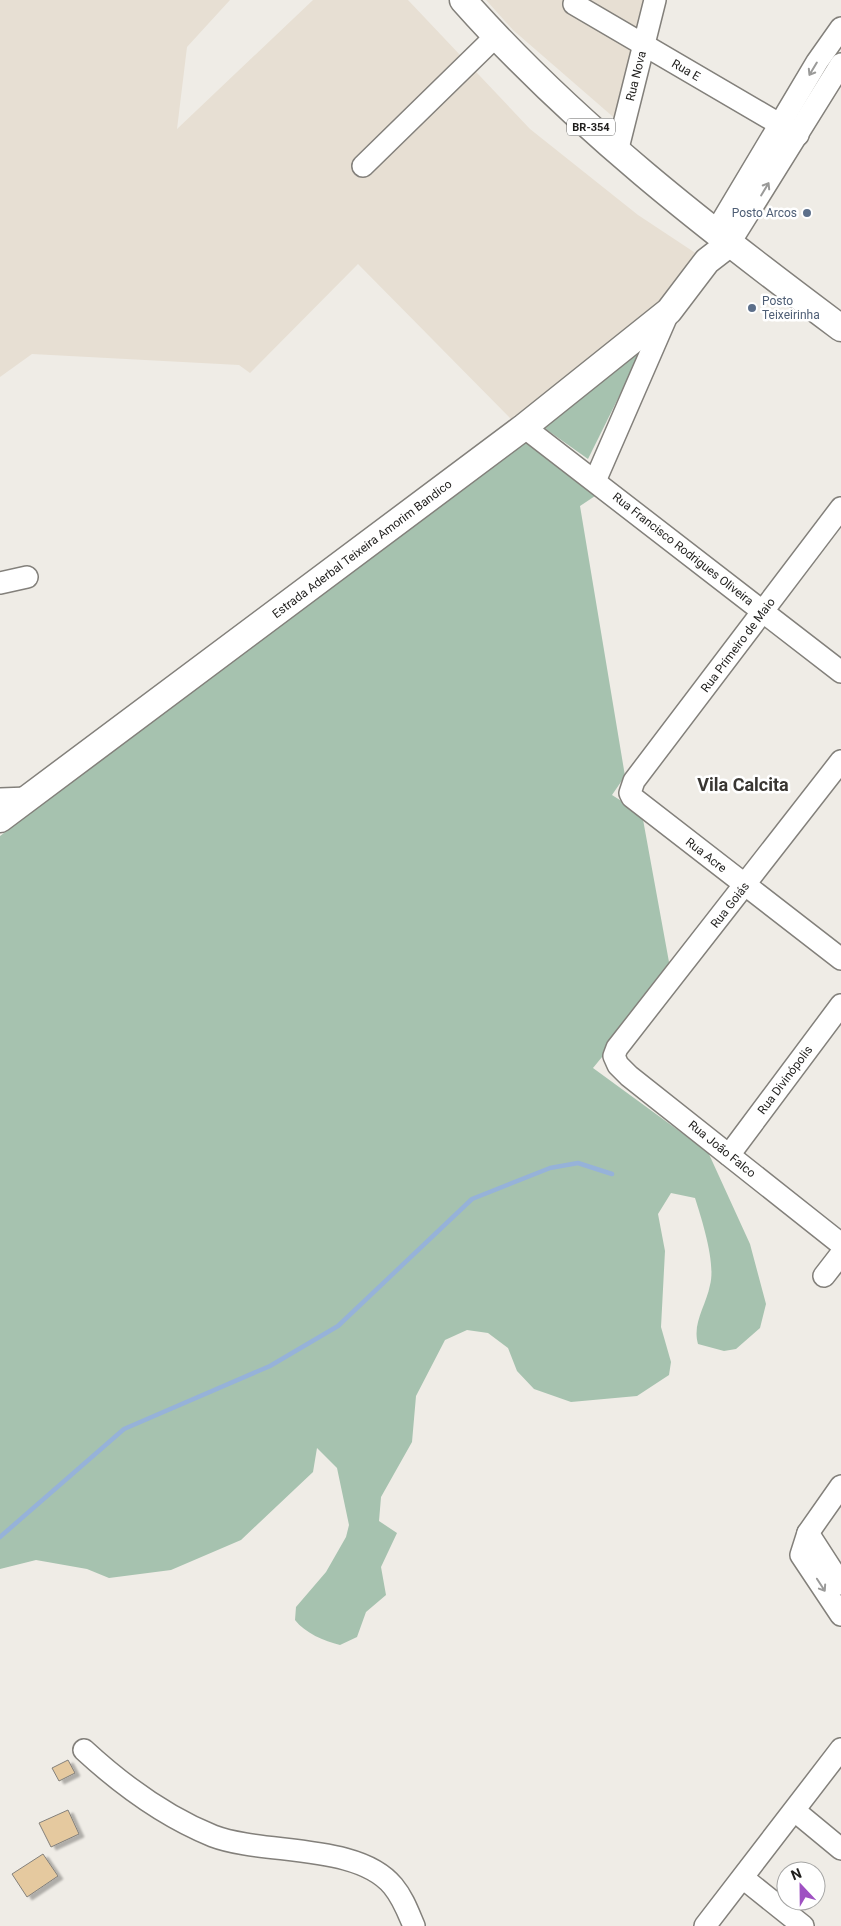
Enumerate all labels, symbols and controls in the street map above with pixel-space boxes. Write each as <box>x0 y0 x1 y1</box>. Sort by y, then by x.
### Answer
street label: Rua Nova <box>623 50 649 102</box>
street label: Rua E <box>669 56 703 84</box>
one-way arrow <box>808 61 818 75</box>
road number: BR-354 <box>567 118 615 136</box>
one-way arrow <box>761 182 771 196</box>
place label: Posto Arcos <box>732 206 797 220</box>
marker: Posto Arcos <box>801 207 813 219</box>
place label: Posto Teixeirinha <box>762 294 820 322</box>
marker: Posto Teixeirinha <box>746 302 758 314</box>
street label: Estrada Aderbal Teixeira Amorim Bandico <box>270 477 455 621</box>
street label: Rua Francisco Rodrigues Oliveira <box>610 490 756 608</box>
street label: Rua Primeiro de Maio <box>698 595 778 695</box>
district label: Vila Calcita <box>697 774 789 795</box>
street label: Rua Acre <box>683 835 729 875</box>
street label: Rua Goiás <box>708 879 752 931</box>
street label: Rua Divinópolis <box>755 1043 815 1117</box>
street label: Rua João Falco <box>686 1118 759 1180</box>
one-way arrow <box>816 1578 826 1592</box>
north arrow <box>776 1861 826 1911</box>
text: N <box>789 1865 804 1883</box>

